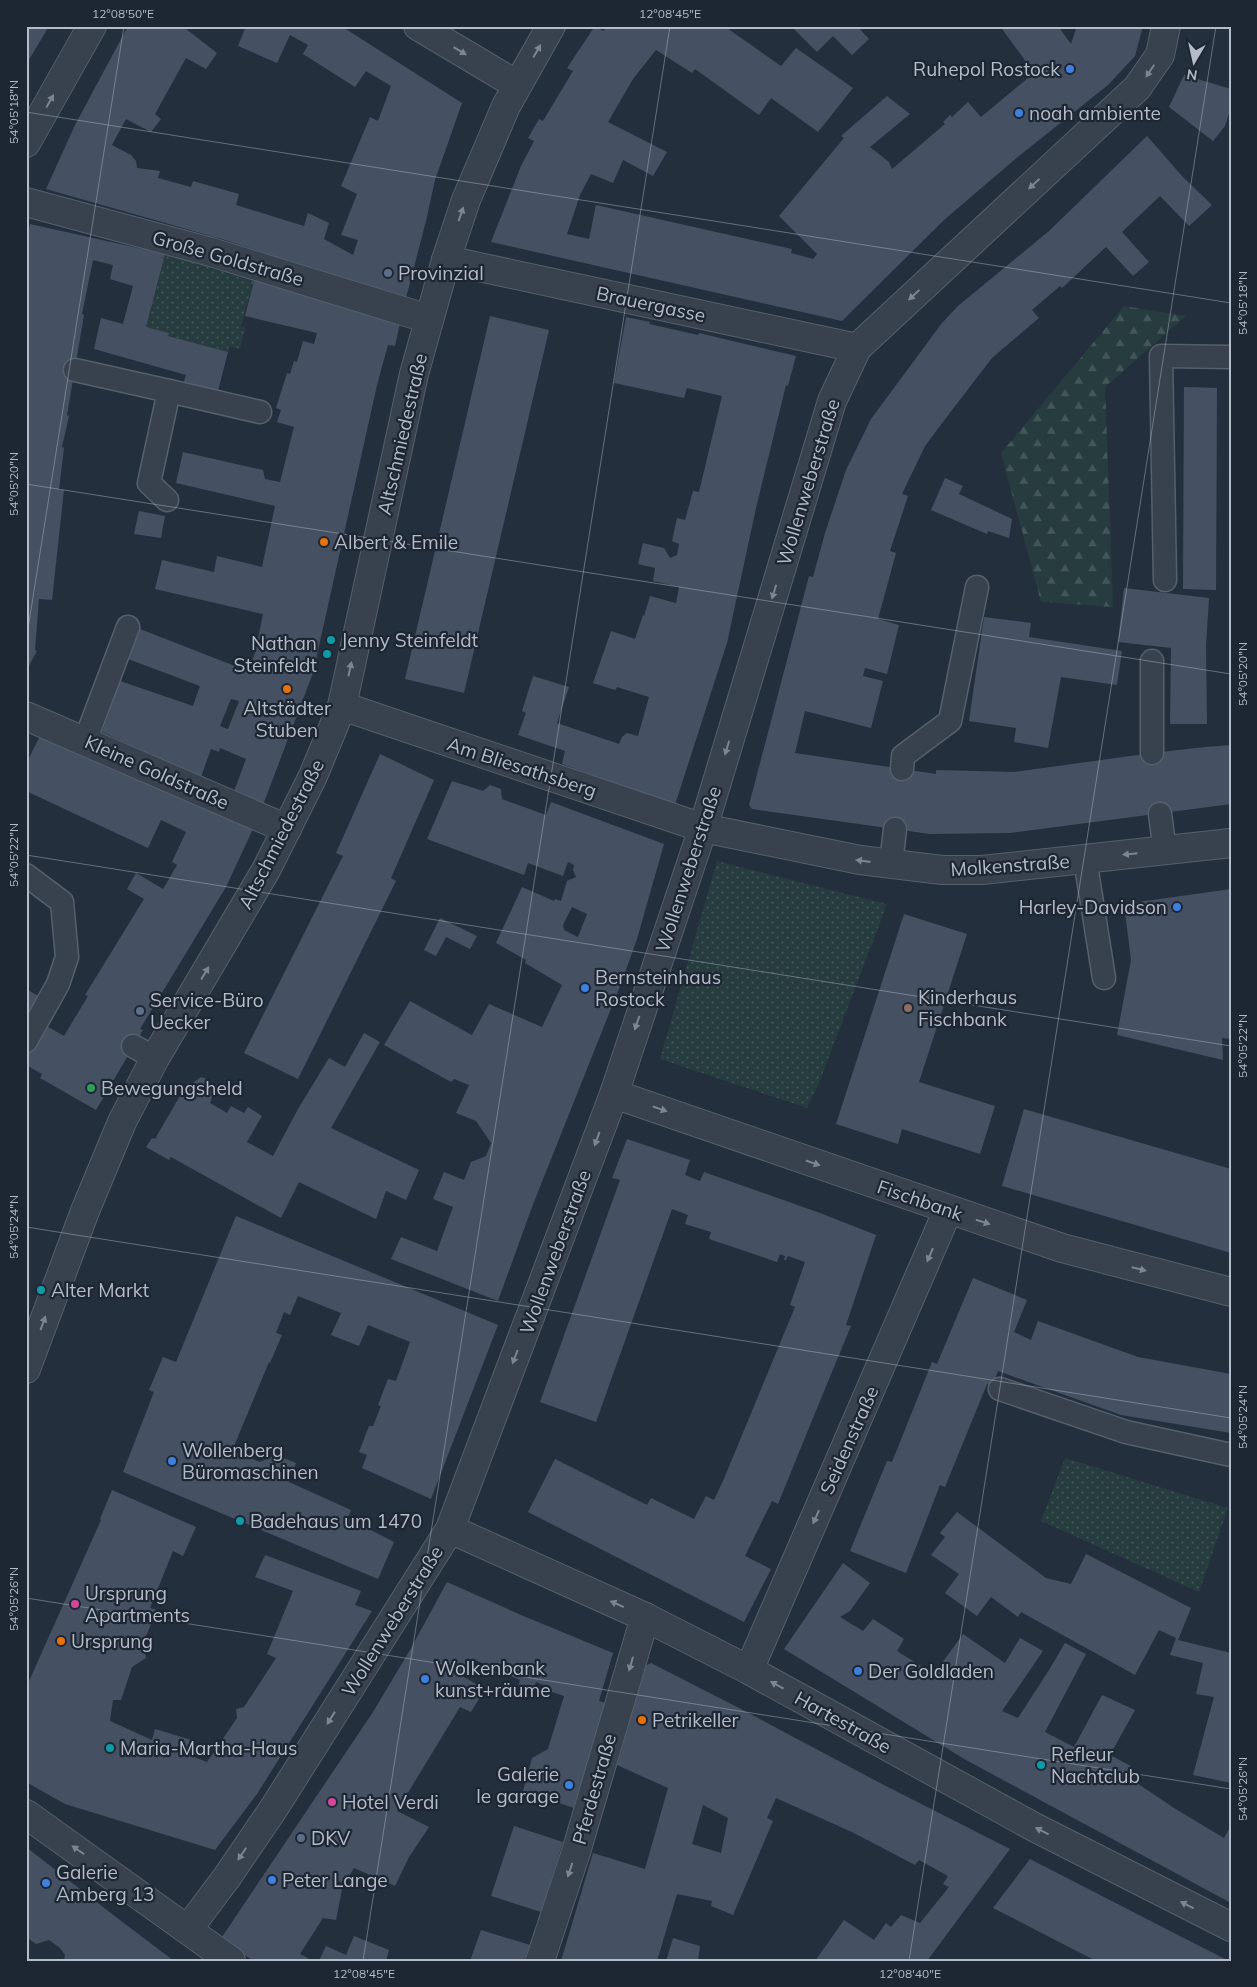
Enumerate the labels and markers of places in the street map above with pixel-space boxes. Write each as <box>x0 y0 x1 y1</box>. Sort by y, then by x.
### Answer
place label: Ruhepol Rostock <box>913 57 1060 81</box>
marker: Ruhepol Rostock <box>1064 63 1076 75</box>
place label: noah ambiente <box>1029 101 1161 125</box>
marker: noah ambiente <box>1013 107 1025 119</box>
place label: Provinzial <box>398 261 484 285</box>
marker: Provinzial <box>382 267 394 279</box>
place label: Albert & Emile <box>334 530 458 554</box>
marker: Albert & Emile <box>318 536 330 548</box>
place label: Jenny Steinfeldt <box>341 628 479 652</box>
place label: Nathan Steinfeldt <box>234 631 317 677</box>
marker: Jenny Steinfeldt <box>325 634 337 646</box>
marker: Nathan Steinfeldt <box>321 648 333 660</box>
marker: Altstädter Stuben <box>281 683 293 695</box>
place label: Altstädter Stuben <box>243 696 331 742</box>
place label: Harley-Davidson <box>1019 895 1167 919</box>
marker: Harley-Davidson <box>1171 901 1183 913</box>
place label: Bernsteinhaus Rostock <box>595 965 721 1011</box>
marker: Bernsteinhaus Rostock <box>579 982 591 994</box>
place label: Kinderhaus Fischbank <box>918 985 1017 1031</box>
place label: Service-Büro Uecker <box>150 988 264 1034</box>
marker: Kinderhaus Fischbank <box>902 1002 914 1014</box>
marker: Service-Büro Uecker <box>134 1005 146 1017</box>
place label: Bewegungsheld <box>101 1076 243 1100</box>
marker: Bewegungsheld <box>85 1082 97 1094</box>
place label: Alter Markt <box>51 1278 149 1302</box>
marker: Alter Markt <box>35 1284 47 1296</box>
place label: Wollenberg Büromaschinen <box>182 1438 319 1484</box>
marker: Wollenberg Büromaschinen <box>166 1455 178 1467</box>
place label: Badehaus um 1470 <box>250 1509 422 1533</box>
marker: Badehaus um 1470 <box>234 1515 246 1527</box>
place label: Ursprung Apartments <box>85 1581 190 1627</box>
marker: Ursprung Apartments <box>69 1598 81 1610</box>
place label: Ursprung <box>71 1629 153 1653</box>
marker: Ursprung <box>55 1635 67 1647</box>
place label: Wolkenbank kunst+räume <box>435 1656 551 1702</box>
place label: Der Goldladen <box>868 1659 994 1683</box>
marker: Der Goldladen <box>852 1665 864 1677</box>
marker: Wolkenbank kunst+räume <box>419 1673 431 1685</box>
place label: Petrikeller <box>652 1708 739 1732</box>
marker: Petrikeller <box>636 1714 648 1726</box>
place label: Maria-Martha-Haus <box>120 1736 297 1760</box>
marker: Maria-Martha-Haus <box>104 1742 116 1754</box>
place label: Refleur Nachtclub <box>1051 1742 1140 1788</box>
marker: Refleur Nachtclub <box>1035 1759 1047 1771</box>
place label: Galerie le garage <box>476 1762 559 1808</box>
marker: Galerie le garage <box>563 1779 575 1791</box>
place label: Hotel Verdi <box>342 1790 439 1814</box>
marker: Hotel Verdi <box>326 1796 338 1808</box>
place label: DKV <box>311 1826 351 1850</box>
marker: DKV <box>295 1832 307 1844</box>
place label: Galerie Amberg 13 <box>56 1860 154 1906</box>
place label: Peter Lange <box>282 1868 388 1892</box>
marker: Peter Lange <box>266 1874 278 1886</box>
marker: Galerie Amberg 13 <box>40 1877 52 1889</box>

